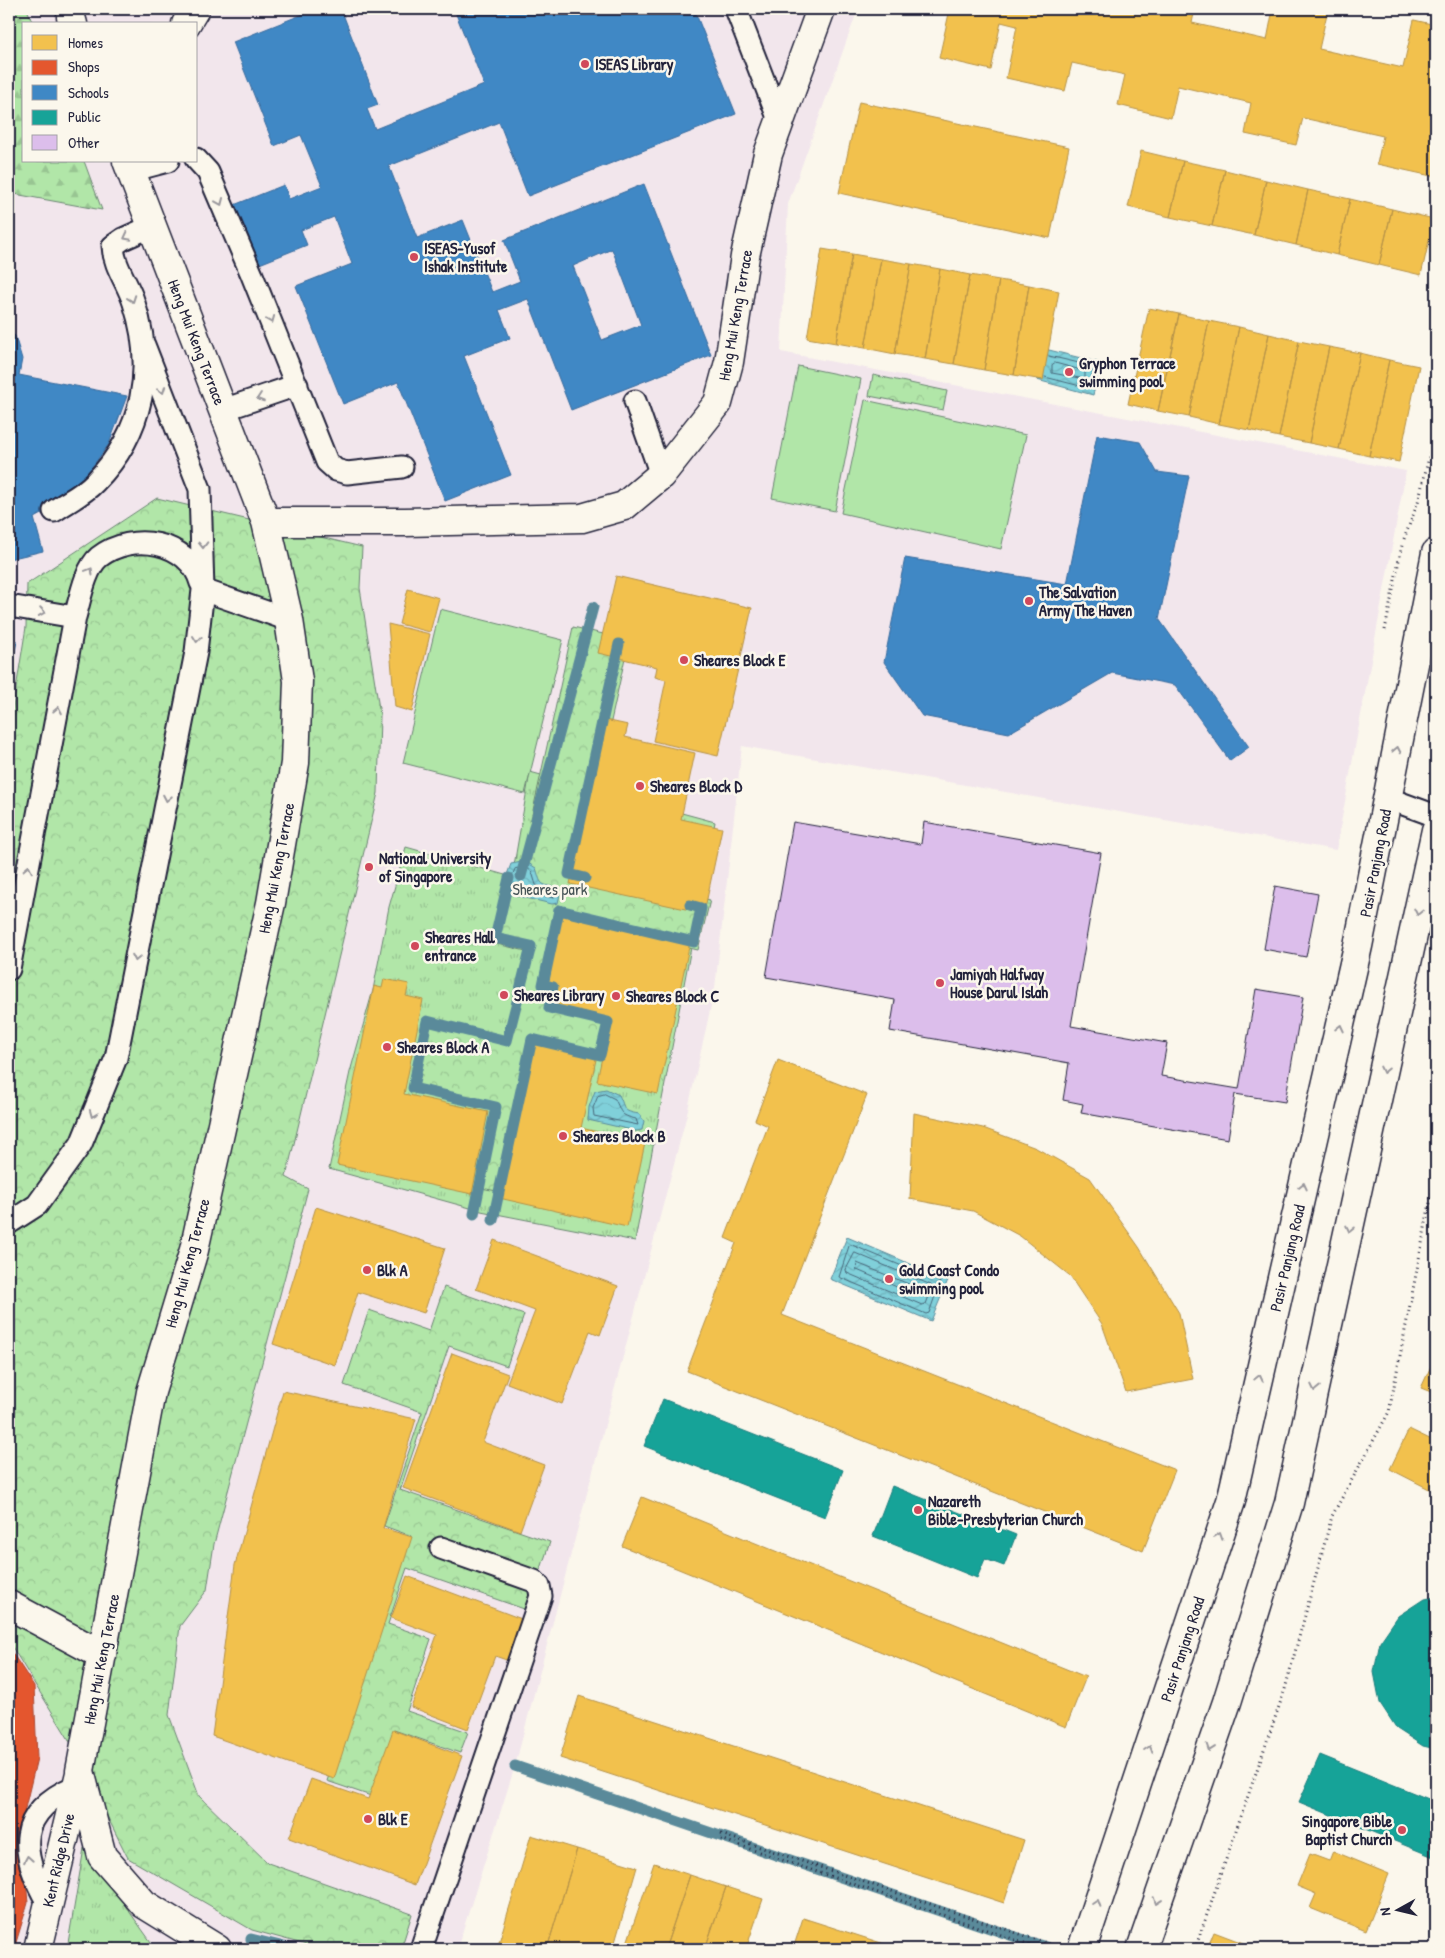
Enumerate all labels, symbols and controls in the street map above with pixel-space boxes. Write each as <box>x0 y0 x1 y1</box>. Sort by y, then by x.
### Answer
legend <box>22 22 198 162</box>
text: Homes <box>68 32 103 53</box>
place label: ISEAS Library <box>595 53 674 76</box>
text: Shops <box>68 56 100 77</box>
marker: ISEAS Library <box>579 58 591 70</box>
text: Schools <box>68 82 109 103</box>
text: Public <box>68 106 101 127</box>
text: Other <box>68 132 100 153</box>
one-way arrow <box>214 197 225 206</box>
one-way arrow <box>123 231 132 241</box>
place label: ISEAS-Yusof Ishak Institute <box>424 237 508 277</box>
street label: Heng Mui Keng Terrace <box>713 247 757 382</box>
marker: ISEAS-Yusof Ishak Institute <box>408 251 420 263</box>
street label: Heng Mui Keng Terrace <box>163 276 231 409</box>
one-way arrow <box>126 295 136 303</box>
one-way arrow <box>264 315 275 324</box>
place label: Gryphon Terrace swimming pool <box>1079 352 1176 393</box>
marker: Gryphon Terrace swimming pool <box>1063 366 1075 378</box>
one-way arrow <box>155 385 166 394</box>
one-way arrow <box>256 392 265 402</box>
one-way arrow <box>197 542 208 550</box>
one-way arrow <box>84 568 94 577</box>
place label: The Salvation Army The Haven <box>1038 581 1132 622</box>
marker: The Salvation Army The Haven <box>1023 595 1035 607</box>
one-way arrow <box>38 606 46 616</box>
one-way arrow <box>192 635 203 643</box>
place label: Sheares Block E <box>694 649 786 671</box>
marker: Sheares Block E <box>678 654 690 666</box>
one-way arrow <box>52 705 62 714</box>
one-way arrow <box>1391 746 1402 755</box>
place label: Sheares Block D <box>650 775 742 797</box>
marker: Sheares Block D <box>634 780 646 792</box>
one-way arrow <box>162 794 173 803</box>
street label: Heng Mui Keng Terrace <box>253 800 300 935</box>
street label: Pasir Panjang Road <box>1354 807 1396 919</box>
place label: National University of Singapore <box>379 847 492 888</box>
marker: National University of Singapore <box>363 861 375 873</box>
one-way arrow <box>22 865 32 874</box>
park label: Sheares park <box>513 878 588 900</box>
one-way arrow <box>1413 907 1424 916</box>
place label: Sheares Hall entrance <box>425 926 496 966</box>
marker: Sheares Hall entrance <box>409 940 421 952</box>
one-way arrow <box>131 953 141 962</box>
place label: Jamiyah Halfway House Darul Islah <box>950 963 1048 1003</box>
marker: Jamiyah Halfway House Darul Islah <box>934 977 946 989</box>
place label: Sheares Library <box>514 984 605 1007</box>
place label: Sheares Block C <box>626 985 719 1007</box>
marker: Sheares Library <box>498 989 510 1001</box>
marker: Sheares Block C <box>610 990 622 1002</box>
one-way arrow <box>1334 1023 1345 1032</box>
place label: Sheares Block A <box>397 1036 489 1058</box>
marker: Sheares Block A <box>381 1041 393 1053</box>
one-way arrow <box>1379 1066 1390 1075</box>
one-way arrow <box>89 1109 100 1118</box>
place label: Sheares Block B <box>573 1125 666 1147</box>
marker: Sheares Block B <box>557 1130 569 1142</box>
one-way arrow <box>1297 1181 1308 1190</box>
street label: Heng Mui Keng Terrace <box>159 1195 215 1330</box>
street label: Pasir Panjang Road <box>1264 1202 1310 1314</box>
one-way arrow <box>1345 1225 1356 1234</box>
place label: Blk A <box>377 1259 408 1281</box>
place label: Gold Coast Condo swimming pool <box>899 1259 1000 1300</box>
marker: Blk A <box>361 1264 373 1276</box>
marker: Gold Coast Condo swimming pool <box>883 1273 895 1285</box>
one-way arrow <box>1253 1374 1264 1383</box>
one-way arrow <box>1310 1384 1321 1392</box>
place label: Nazareth Bible-Presbyterian Church <box>928 1490 1083 1531</box>
marker: Nazareth Bible-Presbyterian Church <box>912 1504 924 1516</box>
one-way arrow <box>1214 1532 1224 1541</box>
street label: Heng Mui Keng Terrace <box>78 1591 125 1726</box>
street label: Pasir Panjang Road <box>1155 1594 1209 1704</box>
one-way arrow <box>1206 1743 1216 1751</box>
one-way arrow <box>1143 1745 1153 1753</box>
place label: Blk E <box>378 1808 409 1830</box>
street label: Kent Ridge Drive <box>37 1810 80 1909</box>
place label: Singapore Bible Baptist Church <box>1302 1810 1393 1851</box>
marker: Blk E <box>362 1813 374 1825</box>
marker: Singapore Bible Baptist Church <box>1396 1824 1408 1836</box>
one-way arrow <box>24 1855 34 1864</box>
north arrow <box>1372 1886 1422 1936</box>
one-way arrow <box>1153 1897 1163 1905</box>
one-way arrow <box>1092 1899 1102 1908</box>
text: N <box>1375 1906 1395 1917</box>

